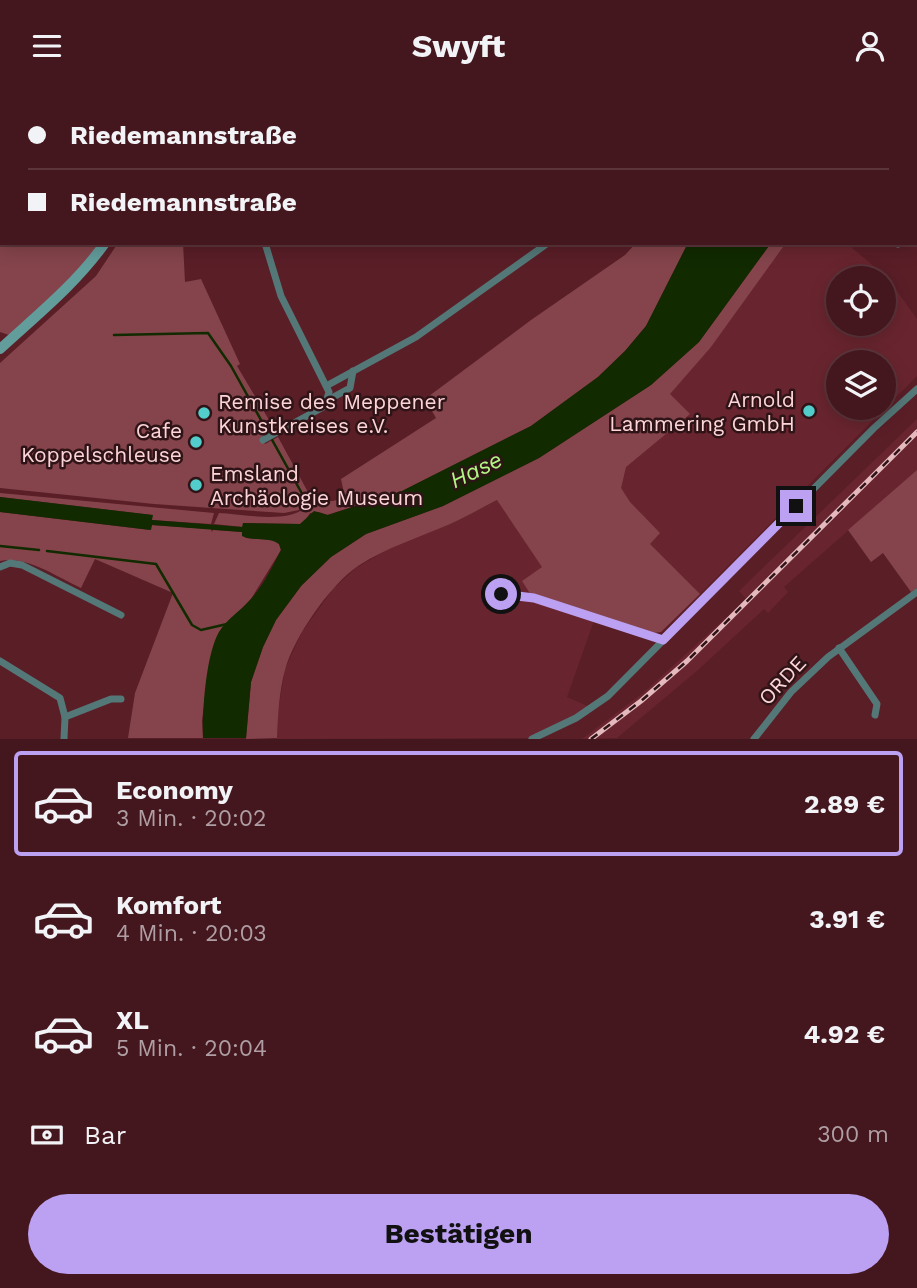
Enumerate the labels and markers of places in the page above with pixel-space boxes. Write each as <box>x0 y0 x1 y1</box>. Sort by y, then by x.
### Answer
place label: Arnold Lammering GmbH <box>609 387 795 436</box>
place label: Remise des Meppener Kunstkreises e.V. <box>218 389 446 438</box>
marker: Arnold Lammering GmbH <box>801 403 817 419</box>
marker: Remise des Meppener Kunstkreises e.V. <box>196 405 212 421</box>
place label: Cafe Koppelschleuse <box>21 418 182 467</box>
marker: Cafe Koppelschleuse <box>188 434 204 450</box>
place label: Emsland Archäologie Museum <box>210 461 423 510</box>
marker: Emsland Archäologie Museum <box>188 477 204 493</box>

